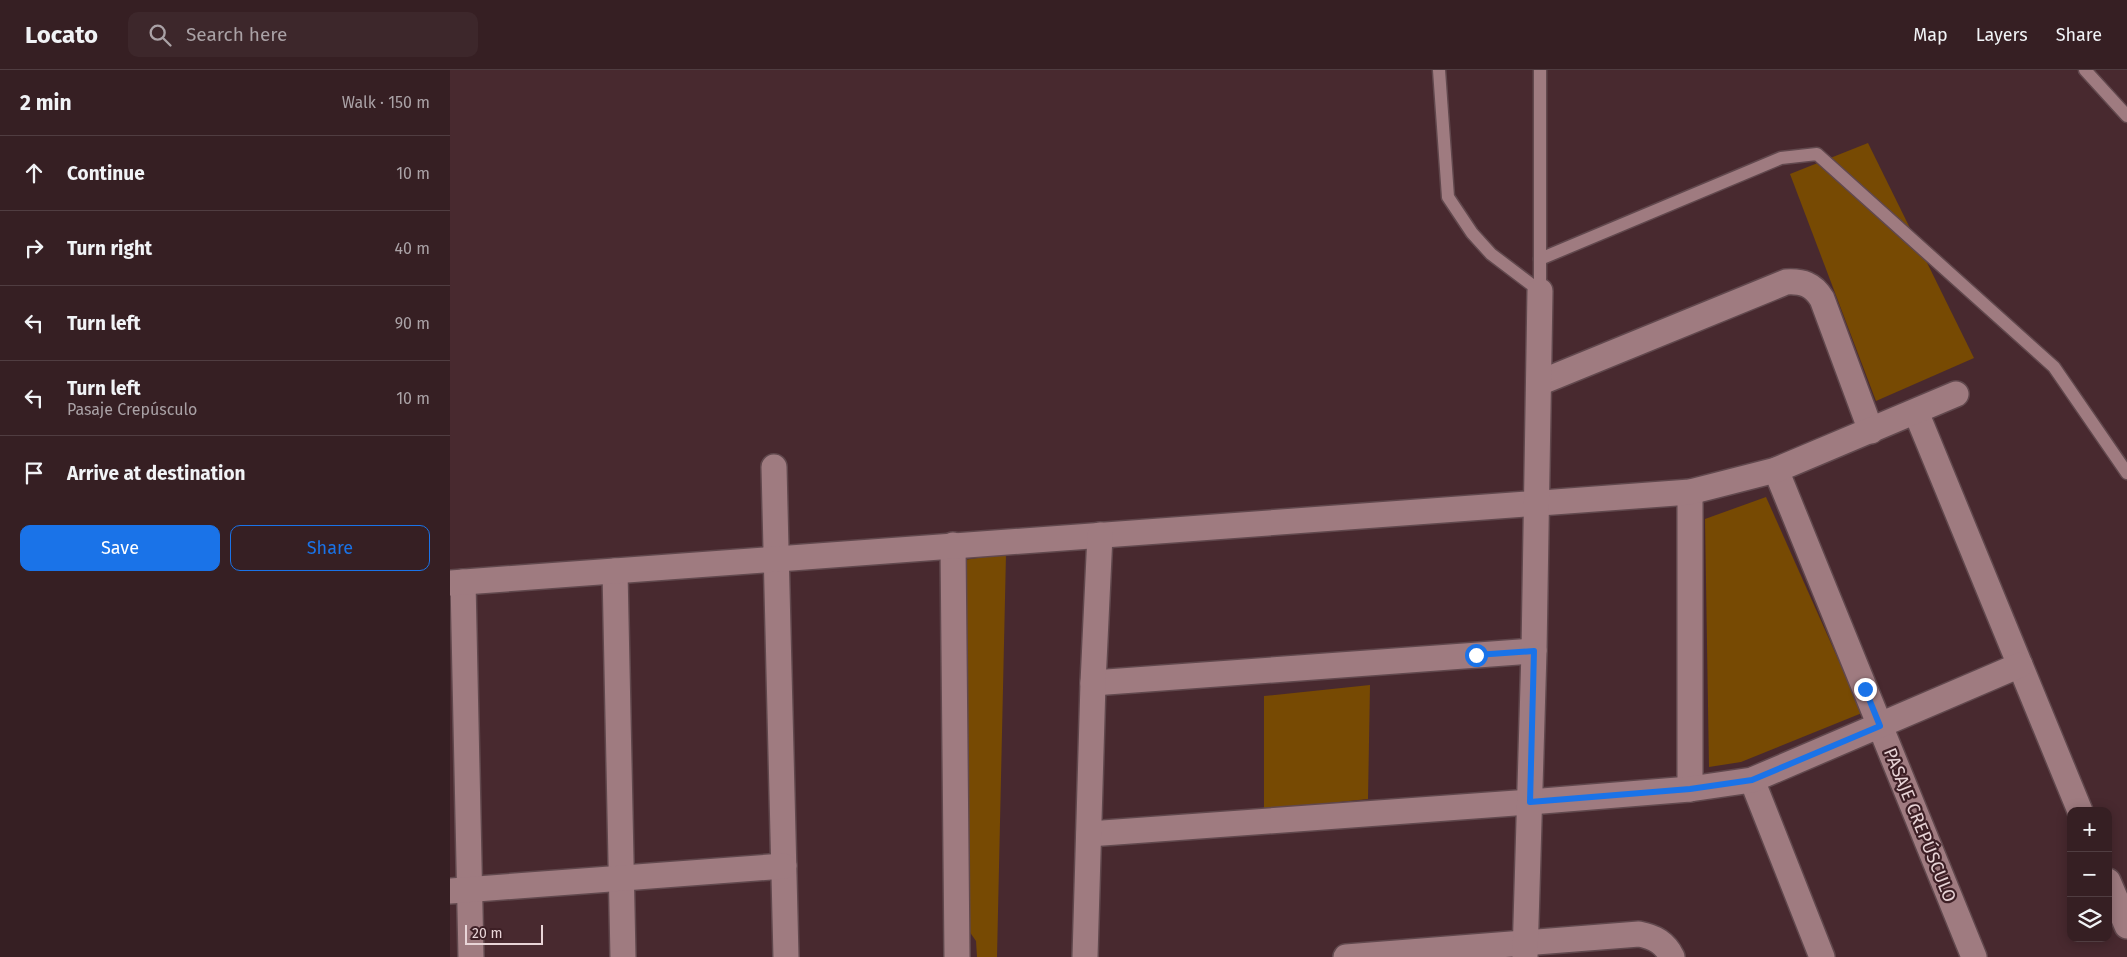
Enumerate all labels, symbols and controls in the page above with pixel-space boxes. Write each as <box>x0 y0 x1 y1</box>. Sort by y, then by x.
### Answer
search box <box>128 12 478 57</box>
text: Locato <box>25 21 98 49</box>
icon: search <box>146 21 174 49</box>
text: Search here <box>186 23 287 46</box>
text: Map <box>1913 24 1948 46</box>
text: Layers <box>1976 24 2028 46</box>
text: Share <box>2056 24 2102 46</box>
text: 2 min <box>20 90 72 116</box>
text: Walk · 150 m <box>342 93 430 112</box>
icon: ahead <box>20 159 48 187</box>
text: Continue <box>67 162 145 185</box>
text: 10 m <box>396 164 430 183</box>
icon: right <box>20 234 48 262</box>
text: Turn right <box>67 237 152 260</box>
text: 40 m <box>395 239 430 258</box>
icon: left <box>20 309 48 337</box>
text: Turn left <box>67 312 141 335</box>
text: 90 m <box>395 314 430 333</box>
text: Turn left <box>67 377 141 400</box>
icon: left <box>20 384 48 412</box>
text: 10 m <box>396 389 430 408</box>
text: Pasaje Crepúsculo <box>67 400 197 419</box>
icon: arrive <box>20 459 48 487</box>
text: Arrive at destination <box>67 462 246 485</box>
button: Save <box>20 525 220 571</box>
button: Share <box>230 525 430 571</box>
route start <box>1465 644 1488 667</box>
route end <box>1854 678 1877 701</box>
street label: PASAJE CREPÚSCULO <box>1879 744 1962 905</box>
map controls <box>2067 807 2112 942</box>
button: + <box>2067 807 2112 852</box>
button: − <box>2067 852 2112 897</box>
button: layers <box>2067 897 2112 942</box>
scale bar <box>465 922 542 945</box>
text: 20 m <box>472 925 502 942</box>

